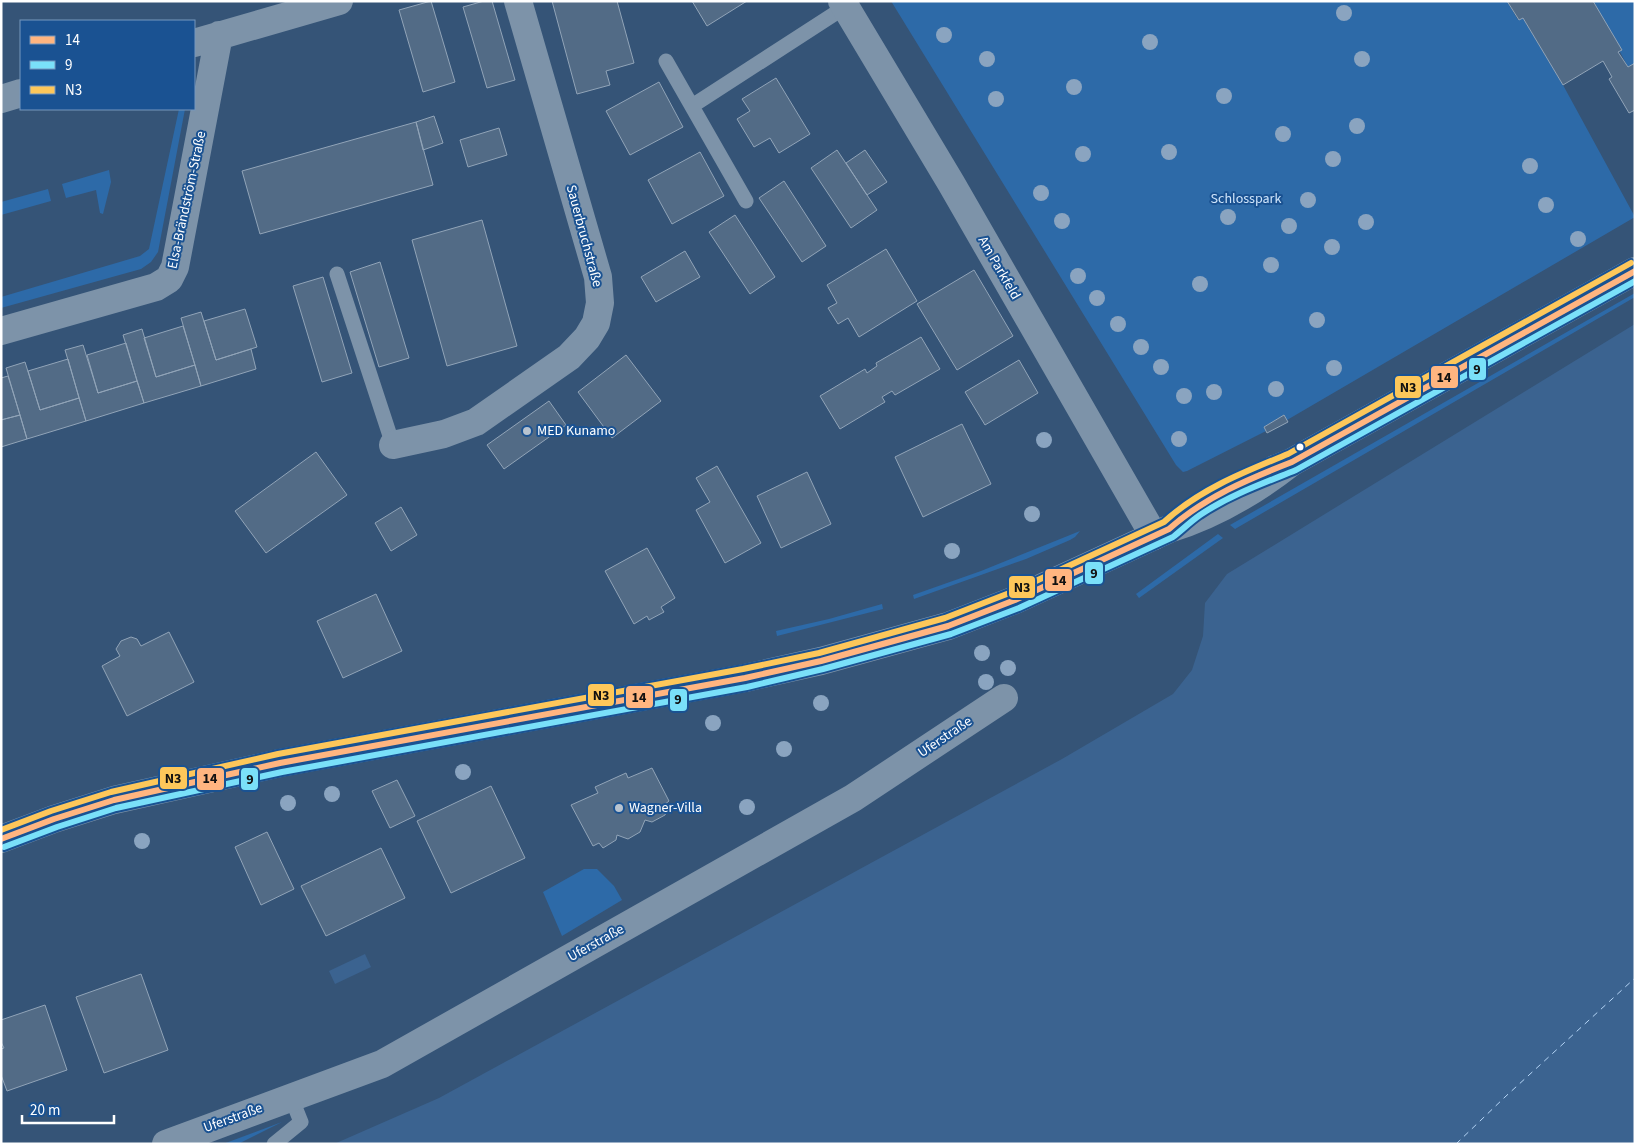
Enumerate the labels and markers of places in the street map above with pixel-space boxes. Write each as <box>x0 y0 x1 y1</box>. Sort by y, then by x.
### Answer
place label: MED Kunamo <box>537 421 615 441</box>
marker: MED Kunamo <box>521 425 533 437</box>
unlabelled marker <box>1295 442 1305 452</box>
place label: Wagner-Villa <box>629 798 702 818</box>
marker: Wagner-Villa <box>613 802 625 814</box>

